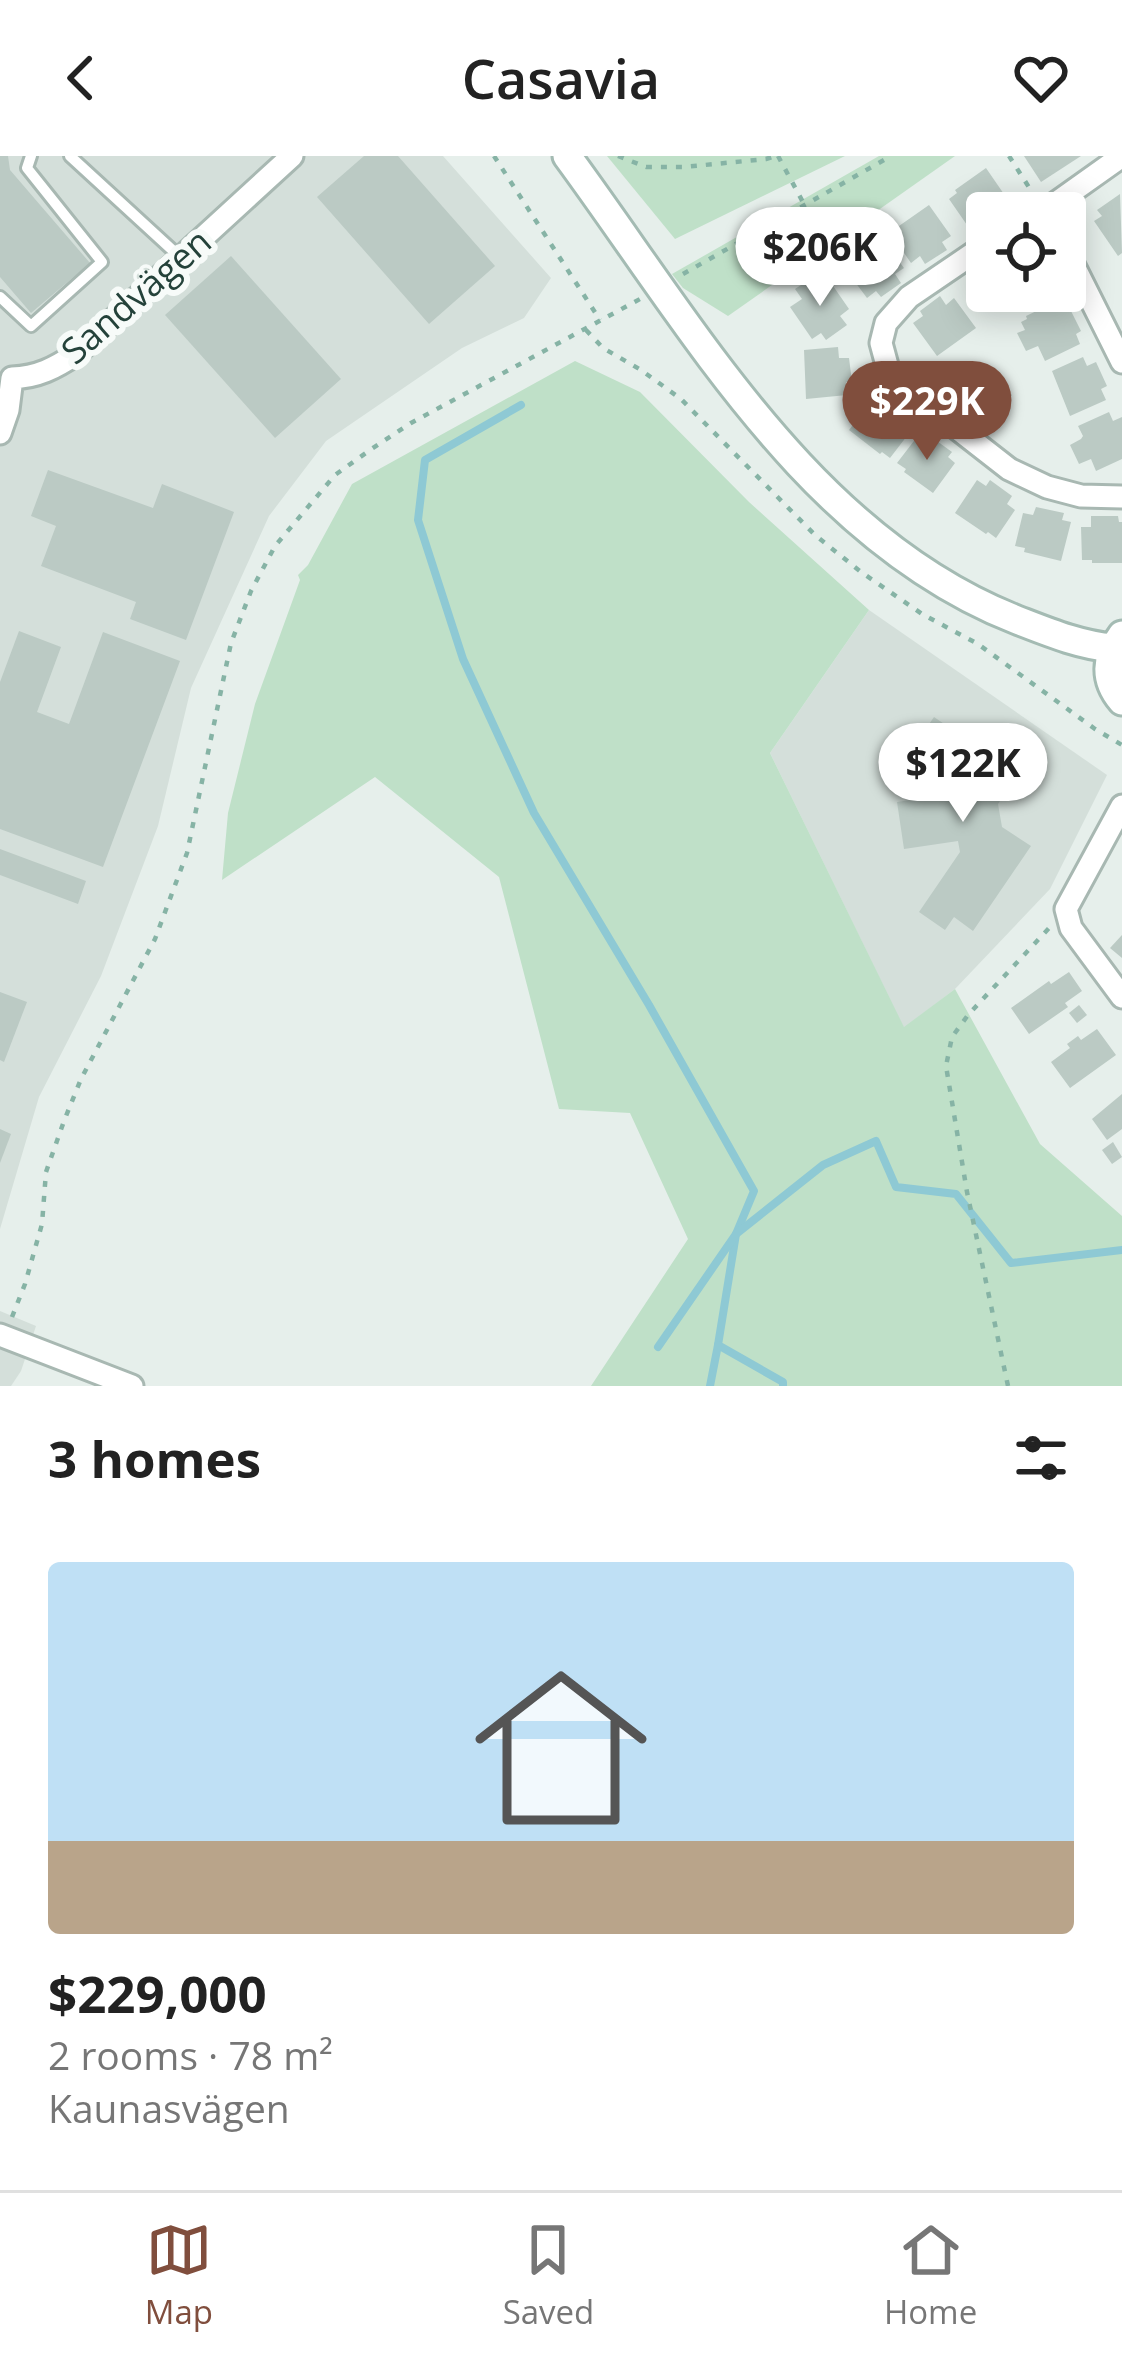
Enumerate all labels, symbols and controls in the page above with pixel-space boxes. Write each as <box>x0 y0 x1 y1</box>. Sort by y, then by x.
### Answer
text: Casavia <box>462 41 660 115</box>
icon: back <box>48 45 114 111</box>
icon: heart <box>1008 45 1074 111</box>
map controls <box>966 192 1086 312</box>
button: locate <box>966 192 1086 312</box>
pin: $206K <box>736 207 904 309</box>
street label: Sandvägen <box>50 217 221 374</box>
text: $206K <box>762 219 878 272</box>
pin: $229K <box>843 361 1011 463</box>
text: $229K <box>869 373 985 426</box>
pin: $122K <box>879 723 1047 825</box>
text: $122K <box>905 735 1021 788</box>
text: 3 homes <box>48 1423 261 1493</box>
icon: filters <box>1008 1425 1074 1491</box>
icon: home <box>453 1640 669 1856</box>
text: $229,000 <box>48 1958 267 2028</box>
text: 2 rooms · 78 m² <box>48 2028 333 2081</box>
text: Kaunasvägen <box>48 2081 290 2134</box>
tab: Map <box>145 2217 213 2334</box>
tab: Saved <box>503 2217 594 2334</box>
tab: Home <box>884 2217 977 2334</box>

